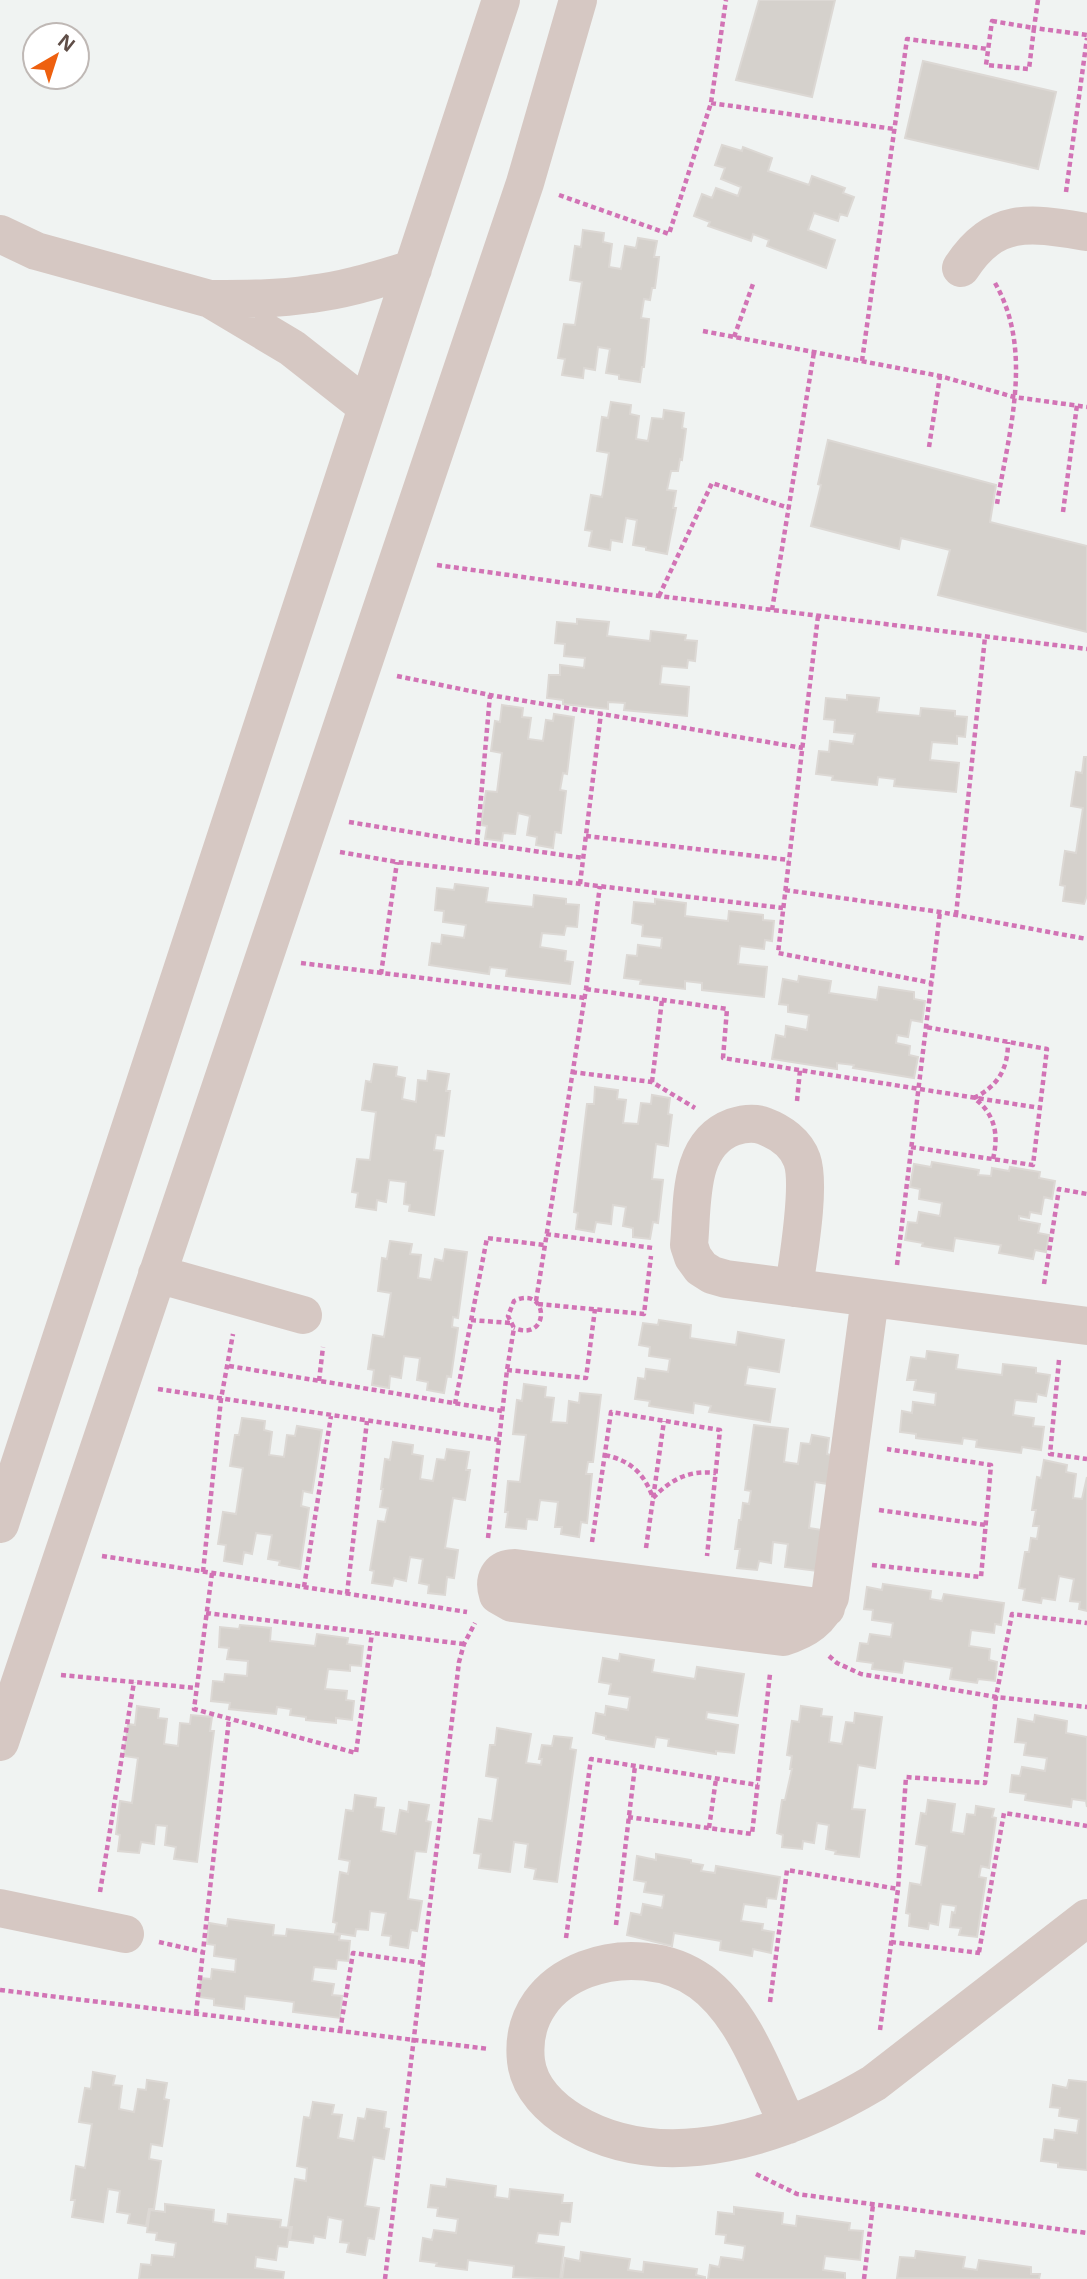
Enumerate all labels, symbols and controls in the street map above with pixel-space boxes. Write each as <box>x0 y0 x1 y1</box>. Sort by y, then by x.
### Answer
north arrow <box>21 21 91 91</box>
text: N <box>53 28 81 58</box>

